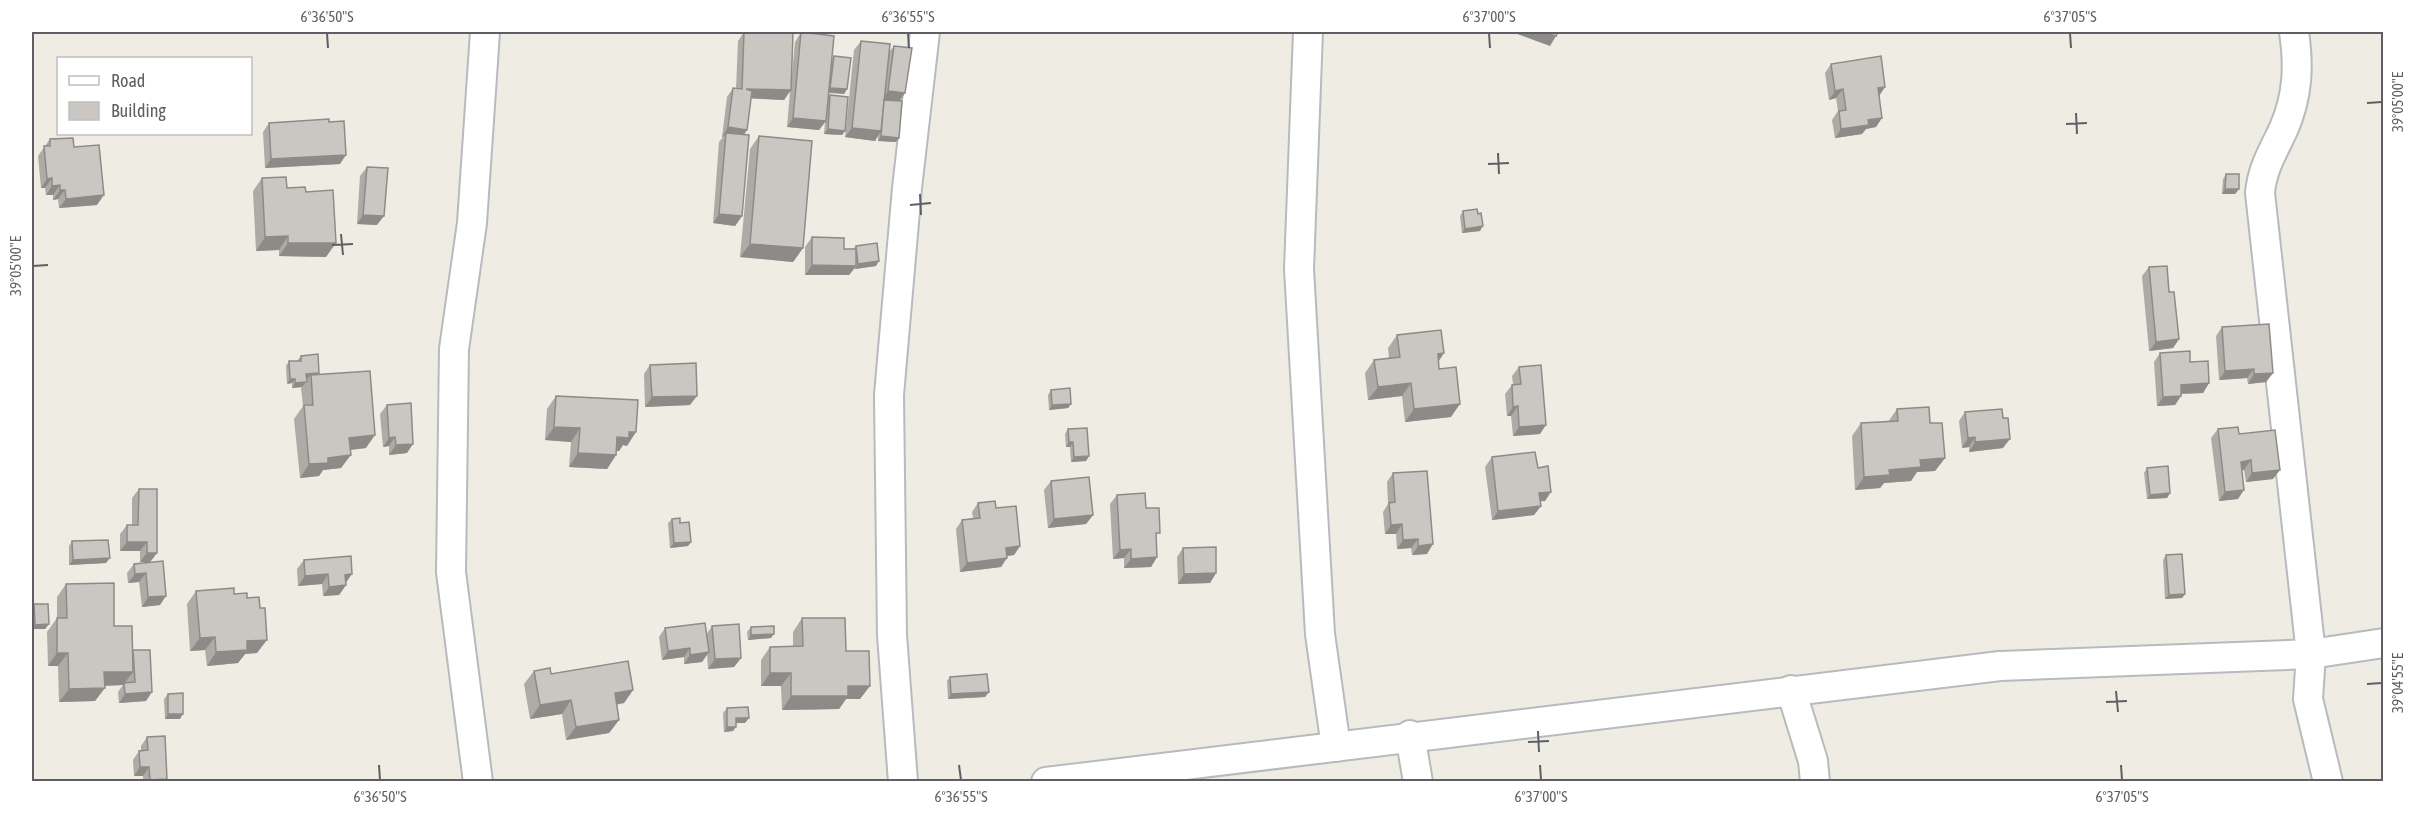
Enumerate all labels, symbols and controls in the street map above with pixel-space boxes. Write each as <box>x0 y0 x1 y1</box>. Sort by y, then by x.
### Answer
text: 6°36'50"S <box>300 8 354 25</box>
text: 6°36'55"S <box>881 8 935 25</box>
text: 6°37'00"S <box>1462 8 1516 25</box>
text: 6°37'05"S <box>2043 8 2097 25</box>
legend <box>57 57 252 135</box>
text: Road <box>111 70 145 91</box>
text: 39°05'00"E <box>2389 71 2406 132</box>
text: Building <box>111 100 166 121</box>
text: 39°05'00"E <box>7 235 24 296</box>
text: 39°04'55"E <box>2389 652 2406 713</box>
text: 6°36'50"S <box>353 788 407 805</box>
text: 6°36'55"S <box>934 788 988 805</box>
text: 6°37'00"S <box>1514 788 1568 805</box>
text: 6°37'05"S <box>2095 788 2149 805</box>

